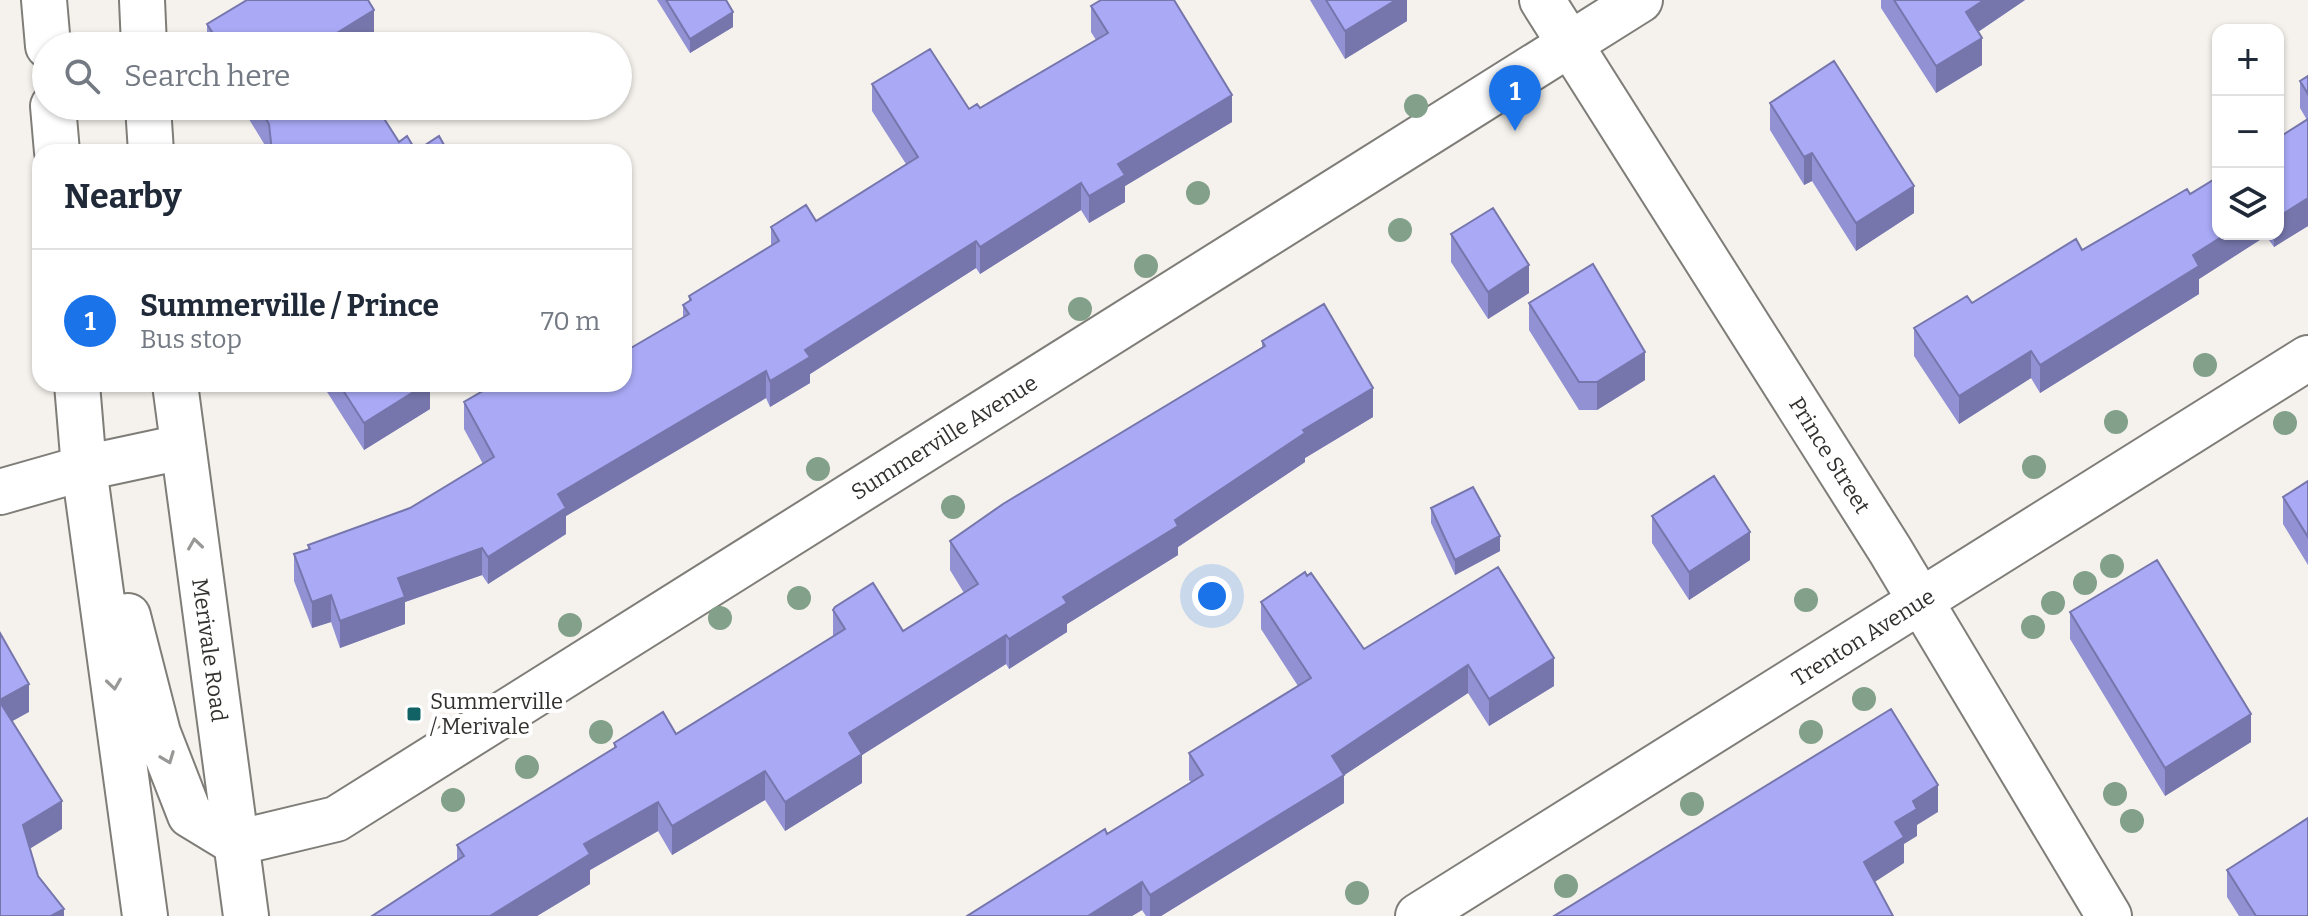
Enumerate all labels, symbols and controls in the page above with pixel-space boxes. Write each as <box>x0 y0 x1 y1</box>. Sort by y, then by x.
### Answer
map controls <box>2212 24 2284 240</box>
button: + <box>2212 24 2284 96</box>
search box <box>32 32 632 120</box>
icon: search <box>60 54 104 98</box>
text: Search here <box>124 58 291 94</box>
pin: 1 <box>1489 65 1541 131</box>
button: − <box>2212 96 2284 168</box>
button: layers <box>2212 168 2284 240</box>
text: Nearby <box>64 176 182 217</box>
text: Summerville / Prince <box>140 288 439 324</box>
text: 1 <box>84 306 96 337</box>
text: 70 m <box>541 306 600 337</box>
text: Bus stop <box>140 324 242 355</box>
street label: Summerville Avenue <box>846 369 1043 506</box>
street label: Prince Street <box>1783 392 1876 519</box>
one-way arrow <box>187 537 204 551</box>
your location <box>1192 576 1232 616</box>
street label: Merivale Road <box>186 577 233 724</box>
street label: Trenton Avenue <box>1787 583 1940 692</box>
one-way arrow <box>105 677 122 690</box>
place label: Summerville / Merivale <box>430 688 563 740</box>
marker: Summerville / Merivale <box>405 705 423 723</box>
one-way arrow <box>158 750 175 764</box>

